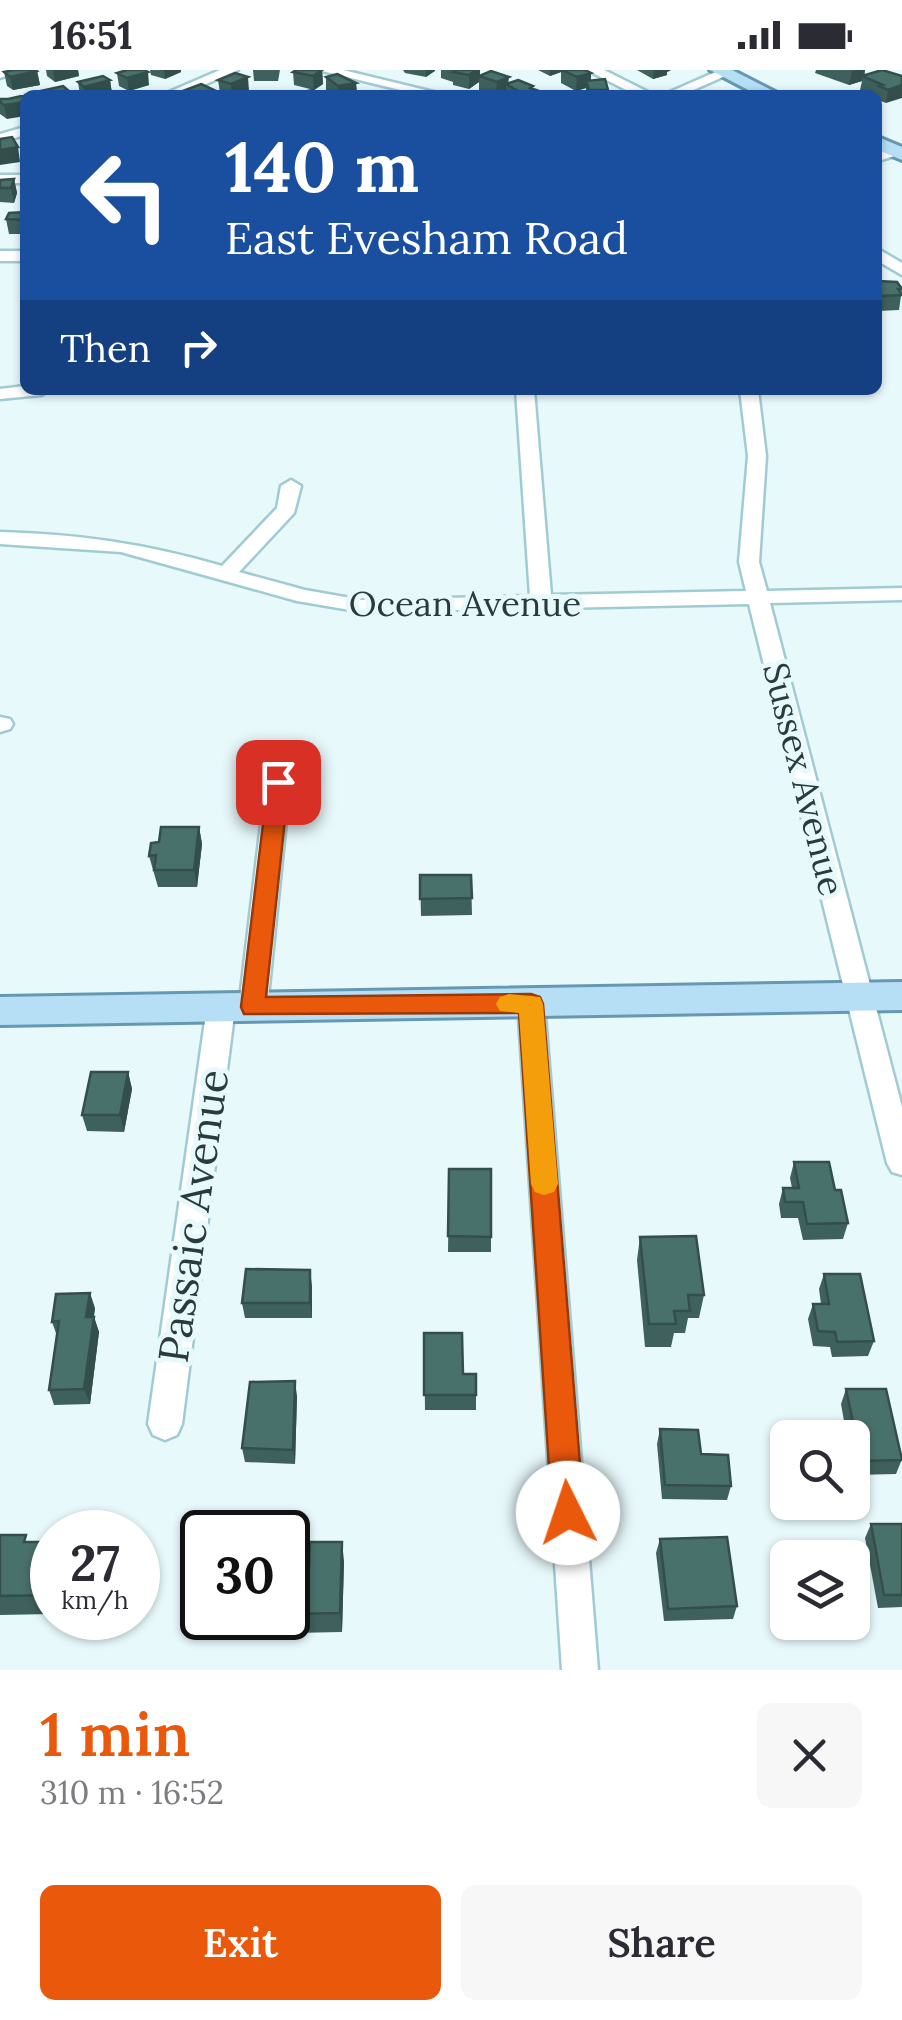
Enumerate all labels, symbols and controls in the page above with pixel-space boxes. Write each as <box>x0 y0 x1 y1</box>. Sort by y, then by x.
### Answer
text: 16:51 <box>50 11 133 59</box>
text: 140 m <box>225 122 419 211</box>
icon: left <box>60 130 190 260</box>
text: East Evesham Road <box>225 209 628 266</box>
icon: right <box>171 320 226 375</box>
text: Then <box>60 324 151 372</box>
street label: Ocean Avenue <box>349 581 581 626</box>
street label: Sussex Avenue <box>753 658 855 900</box>
pin <box>236 740 321 825</box>
icon: arrive <box>251 755 306 810</box>
street label: Passaic Avenue <box>146 1066 240 1366</box>
map controls <box>770 1420 870 1640</box>
button: search <box>770 1420 870 1520</box>
position arrow <box>516 1461 620 1565</box>
speed limit sign: 30 <box>180 1510 310 1640</box>
text: 27 <box>70 1531 120 1595</box>
button: layers <box>770 1540 870 1640</box>
text: km/h <box>61 1584 129 1616</box>
text: 1 min <box>40 1696 190 1772</box>
button: close <box>757 1703 862 1808</box>
text: 310 m · 16:52 <box>40 1772 224 1813</box>
button: Exit <box>40 1885 441 2000</box>
button: Share <box>461 1885 862 2000</box>

